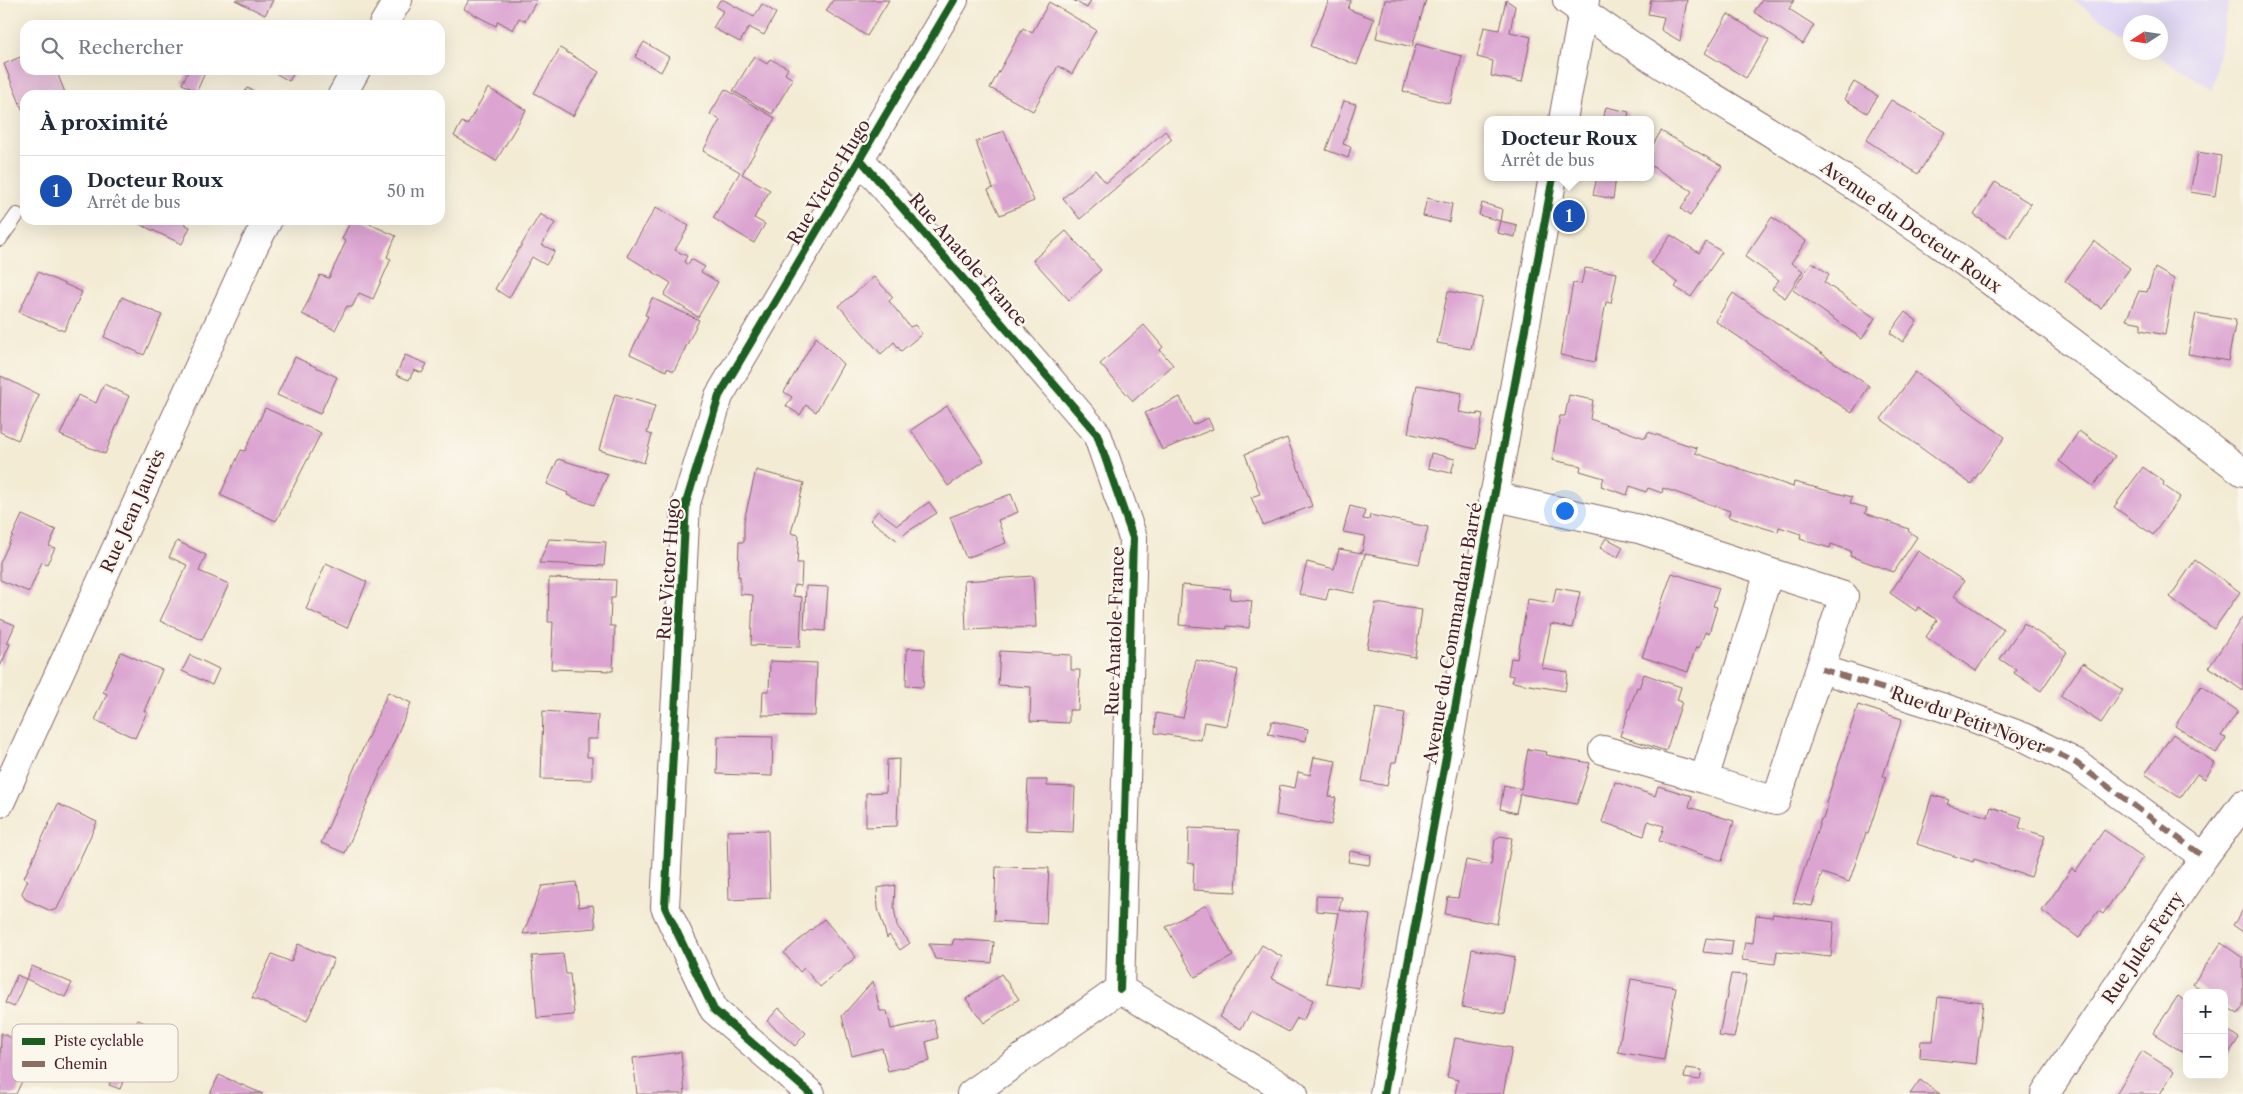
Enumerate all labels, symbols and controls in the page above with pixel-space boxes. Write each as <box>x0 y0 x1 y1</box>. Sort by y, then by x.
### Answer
north arrow <box>2123 15 2168 60</box>
search box <box>20 20 445 75</box>
icon: search <box>38 34 66 62</box>
text: Rechercher <box>78 36 183 59</box>
text: À proximité <box>40 110 168 135</box>
street label: Rue Victor Hugo <box>783 115 875 249</box>
popup <box>1484 116 1654 181</box>
text: Docteur Roux <box>1501 127 1637 150</box>
text: Arrêt de bus <box>1501 150 1594 170</box>
street label: Avenue du Docteur Roux <box>1815 155 2006 298</box>
text: Docteur Roux <box>87 169 223 192</box>
text: 1 <box>52 181 60 201</box>
text: 50 m <box>387 181 425 201</box>
street label: Rue Anatole France <box>904 189 1032 331</box>
text: Arrêt de bus <box>87 192 180 212</box>
pin: 1 <box>1553 197 1585 235</box>
street label: Rue Jean Jaurès <box>96 446 170 576</box>
street label: Rue Victor Hugo <box>653 497 685 641</box>
your location <box>1552 498 1578 524</box>
street label: Avenue du Commandant Barré <box>1419 501 1487 766</box>
street label: Rue Anatole France <box>1101 546 1129 716</box>
street label: Rue du Petit Noyer <box>1888 682 2049 758</box>
street label: Rue Jules Ferry <box>2097 887 2189 1008</box>
map controls <box>2183 989 2228 1079</box>
button: + <box>2183 989 2228 1034</box>
legend <box>12 1024 178 1082</box>
text: Piste cyclable <box>54 1032 144 1050</box>
button: − <box>2183 1034 2228 1079</box>
text: Chemin <box>54 1055 108 1073</box>

